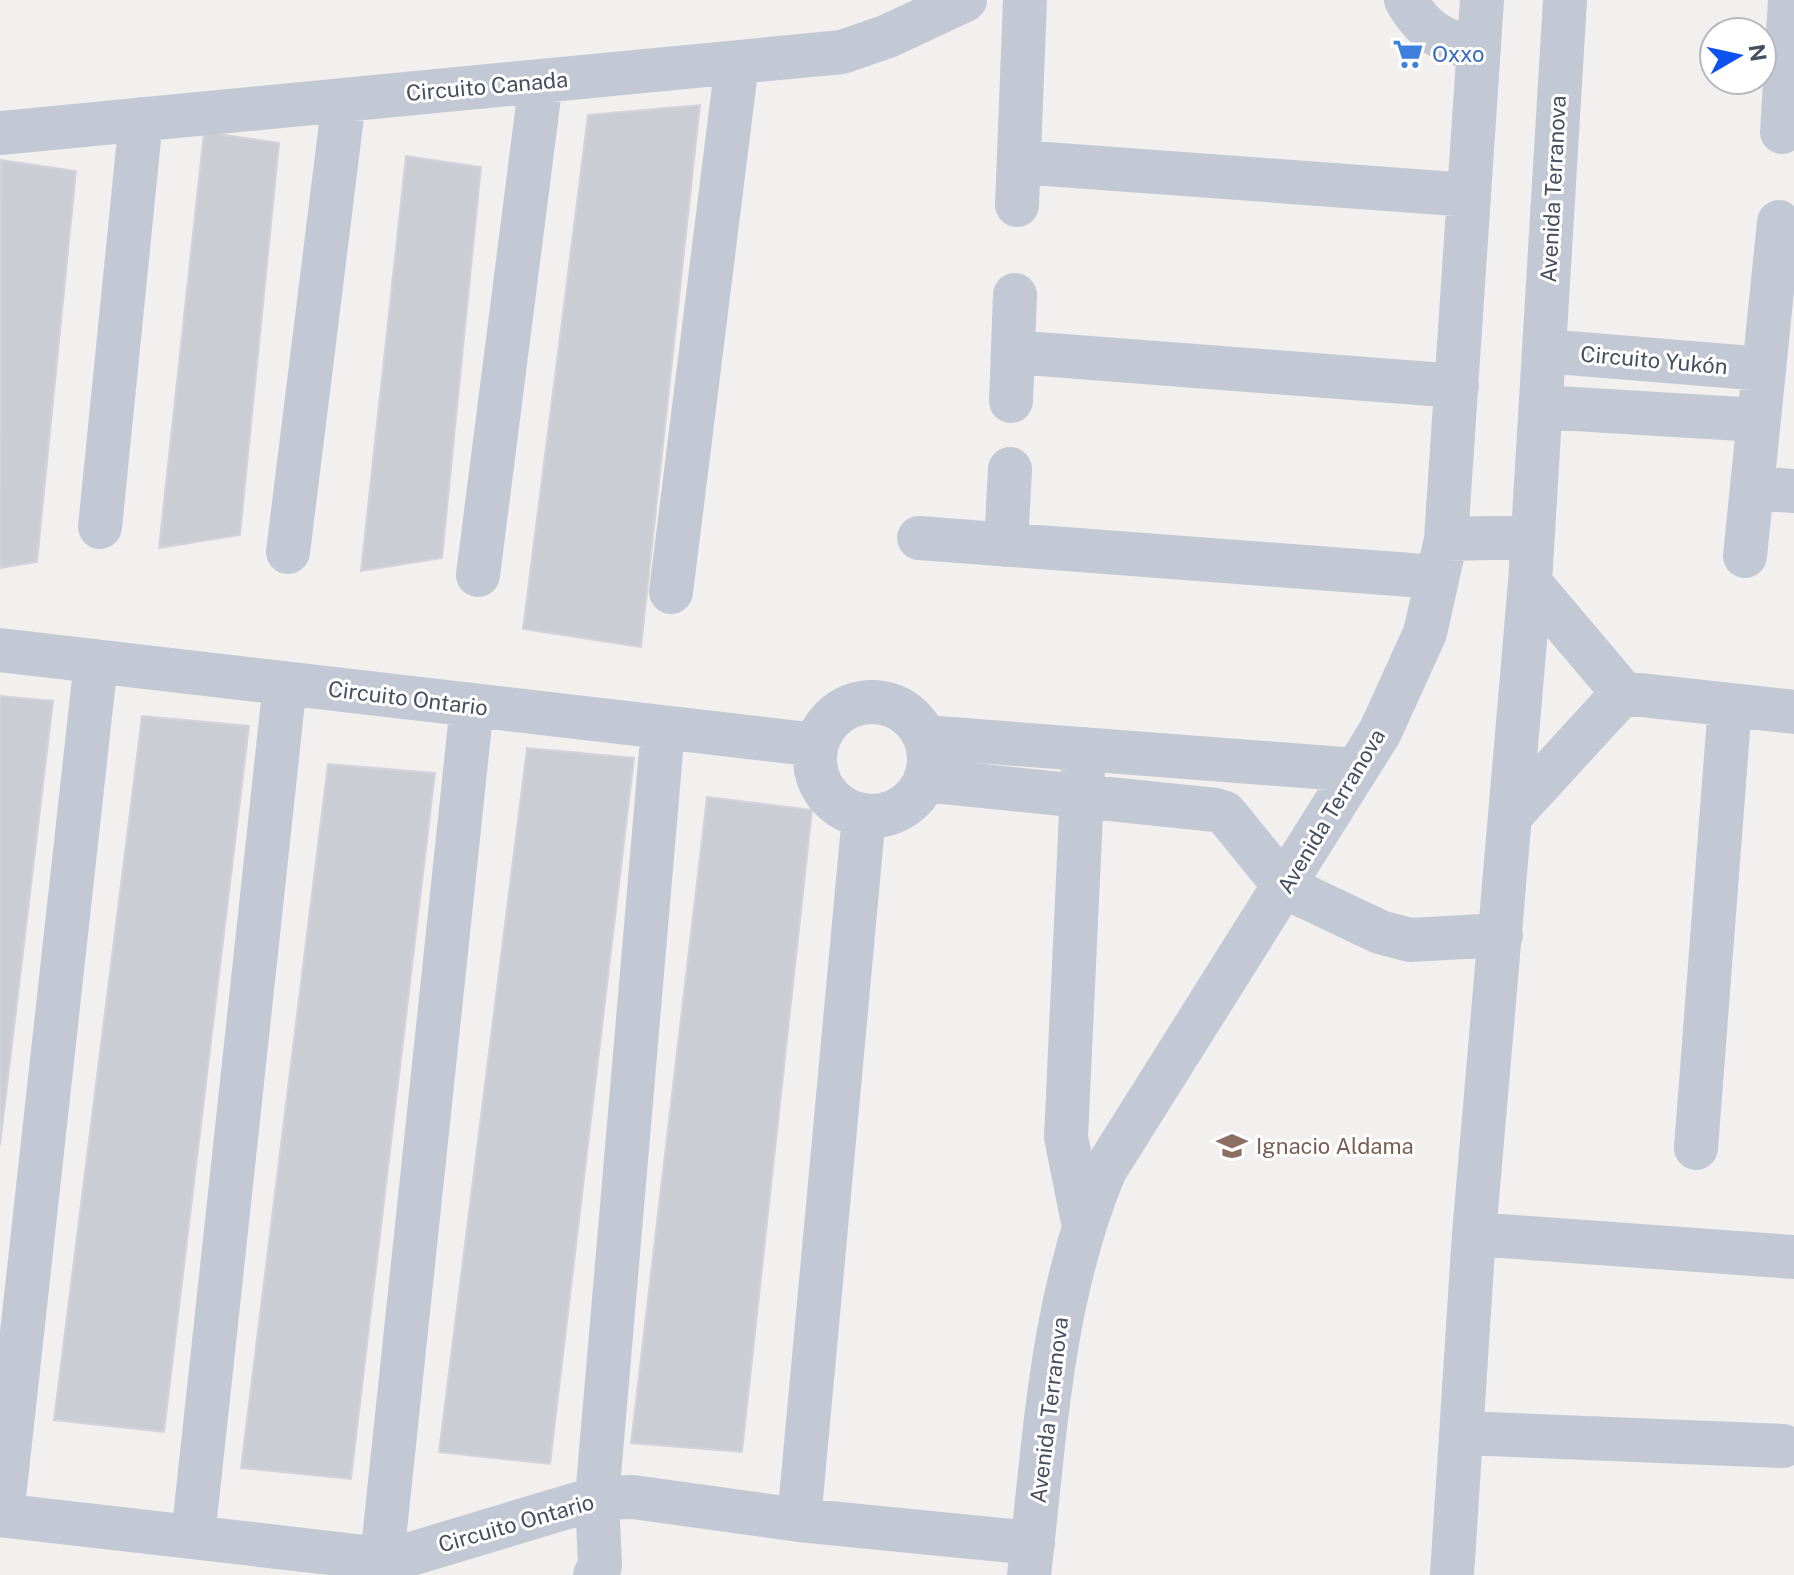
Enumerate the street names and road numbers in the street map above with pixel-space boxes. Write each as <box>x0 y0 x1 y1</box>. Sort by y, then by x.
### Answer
street label: Circuito Canada <box>405 66 569 106</box>
street label: Avenida Terranova <box>1535 95 1571 283</box>
street label: Circuito Yukón <box>1579 341 1729 379</box>
street label: Circuito Ontario <box>327 675 489 721</box>
street label: Avenida Terranova <box>1272 724 1390 898</box>
street label: Avenida Terranova <box>1025 1315 1073 1505</box>
street label: Circuito Ontario <box>435 1488 597 1558</box>

